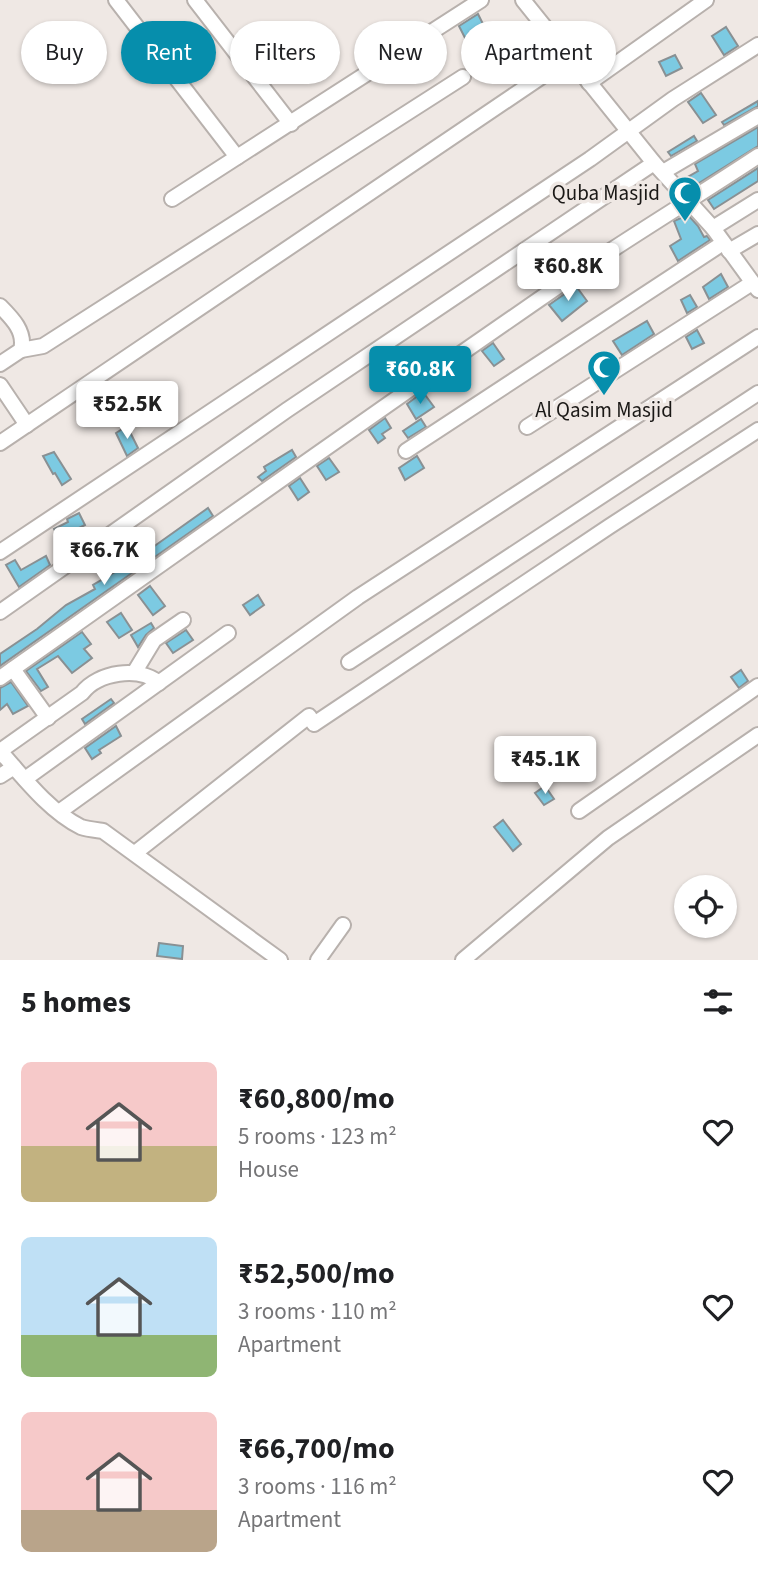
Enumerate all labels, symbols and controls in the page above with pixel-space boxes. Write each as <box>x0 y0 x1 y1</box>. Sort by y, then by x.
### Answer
chip: Buy <box>21 21 107 84</box>
chip: Rent <box>121 21 216 84</box>
chip: Filters <box>230 21 340 84</box>
chip: New <box>354 21 447 84</box>
chip: Apartment <box>461 21 616 84</box>
mosque icon: Quba Masjid <box>666 174 704 223</box>
place label: Quba Masjid <box>552 178 660 208</box>
pin: ₹60.8K <box>511 244 625 303</box>
text: ₹60.8K <box>533 249 603 282</box>
pin: ₹60.8K <box>363 346 477 406</box>
mosque icon: Al Qasim Masjid <box>585 348 623 397</box>
text: ₹60.8K <box>385 352 455 385</box>
pin: ₹52.5K <box>70 382 184 441</box>
text: ₹52.5K <box>92 387 162 420</box>
place label: Al Qasim Masjid <box>535 395 673 425</box>
pin: ₹66.7K <box>47 528 161 587</box>
text: ₹66.7K <box>69 533 139 566</box>
pin: ₹45.1K <box>488 736 602 796</box>
text: ₹45.1K <box>510 742 580 775</box>
map controls <box>674 875 737 938</box>
button: locate <box>674 875 737 938</box>
text: 5 homes <box>21 981 131 1024</box>
icon: filters <box>699 983 737 1021</box>
text: ₹60,800/mo <box>238 1077 395 1120</box>
icon: home <box>77 1090 161 1174</box>
icon: heart <box>699 1113 737 1151</box>
text: 5 rooms · 123 m² <box>238 1120 397 1153</box>
text: House <box>238 1153 299 1186</box>
text: ₹52,500/mo <box>238 1252 395 1295</box>
icon: home <box>77 1265 161 1349</box>
icon: heart <box>699 1288 737 1326</box>
text: 3 rooms · 110 m² <box>238 1295 397 1328</box>
text: Apartment <box>238 1328 341 1361</box>
text: ₹66,700/mo <box>238 1427 395 1470</box>
icon: home <box>77 1440 161 1524</box>
icon: heart <box>699 1463 737 1501</box>
text: 3 rooms · 116 m² <box>238 1470 397 1503</box>
text: Apartment <box>238 1503 341 1536</box>

